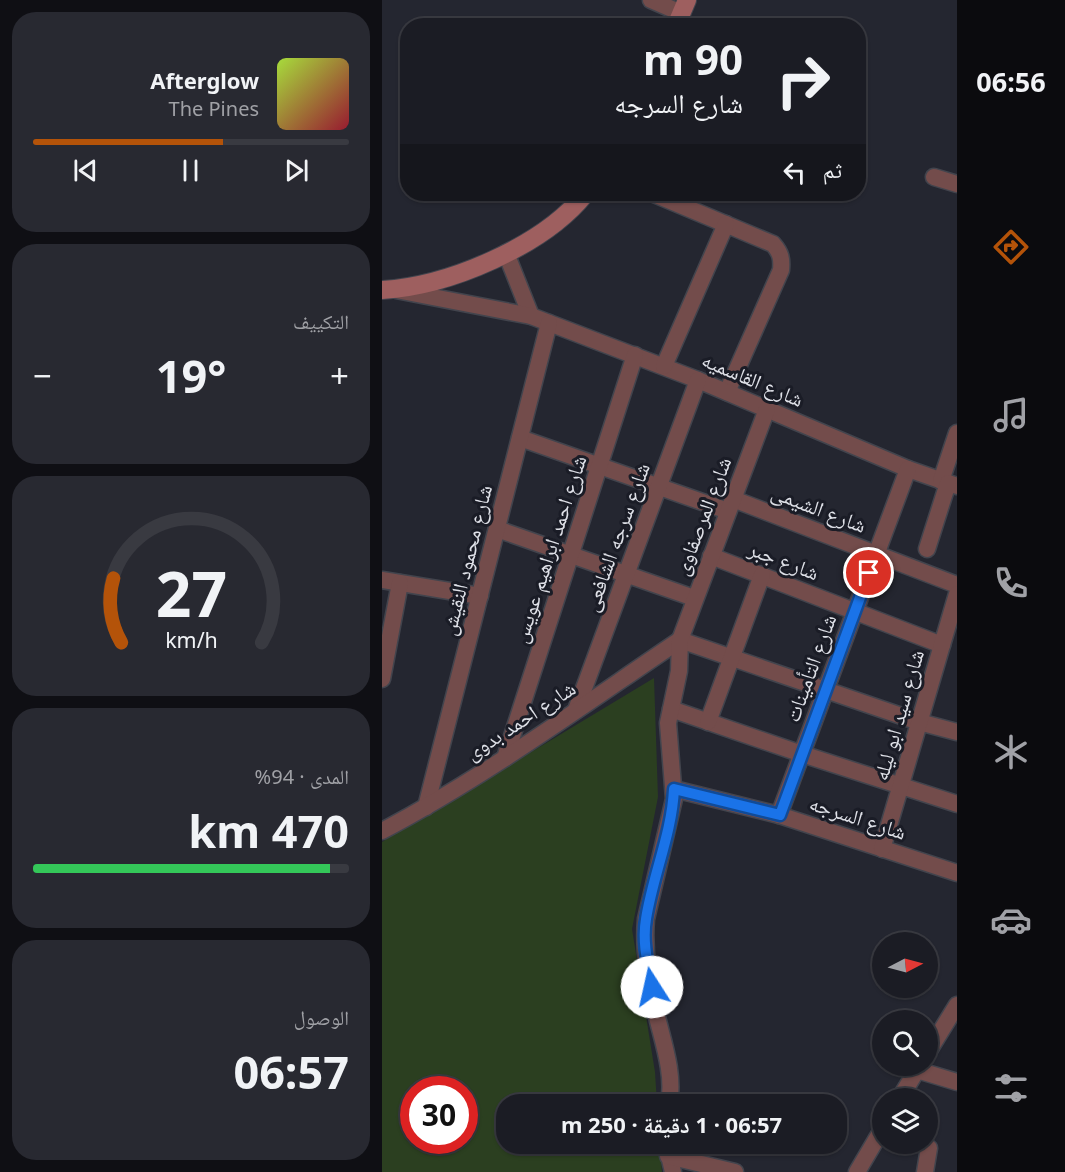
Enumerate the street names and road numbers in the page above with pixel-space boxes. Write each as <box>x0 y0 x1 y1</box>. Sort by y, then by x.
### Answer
street label: شارع القاسميه <box>698 345 808 413</box>
street label: شارع احمد ابراهيم عويس <box>505 452 594 647</box>
street label: شارع المرصفاوى <box>667 453 737 579</box>
street label: شارع سرجه الشافعى <box>576 459 656 615</box>
street label: شارع الشيمى <box>768 477 870 539</box>
street label: شارع محمود النقيش <box>434 482 498 638</box>
street label: شارع جبر <box>744 533 823 586</box>
street label: شارع التأمينات <box>778 610 842 726</box>
street label: شارع سيد ابو ليله <box>866 646 930 784</box>
street label: شارع احمد بدوى <box>459 674 581 766</box>
street label: شارع السرجه <box>806 788 910 846</box>

